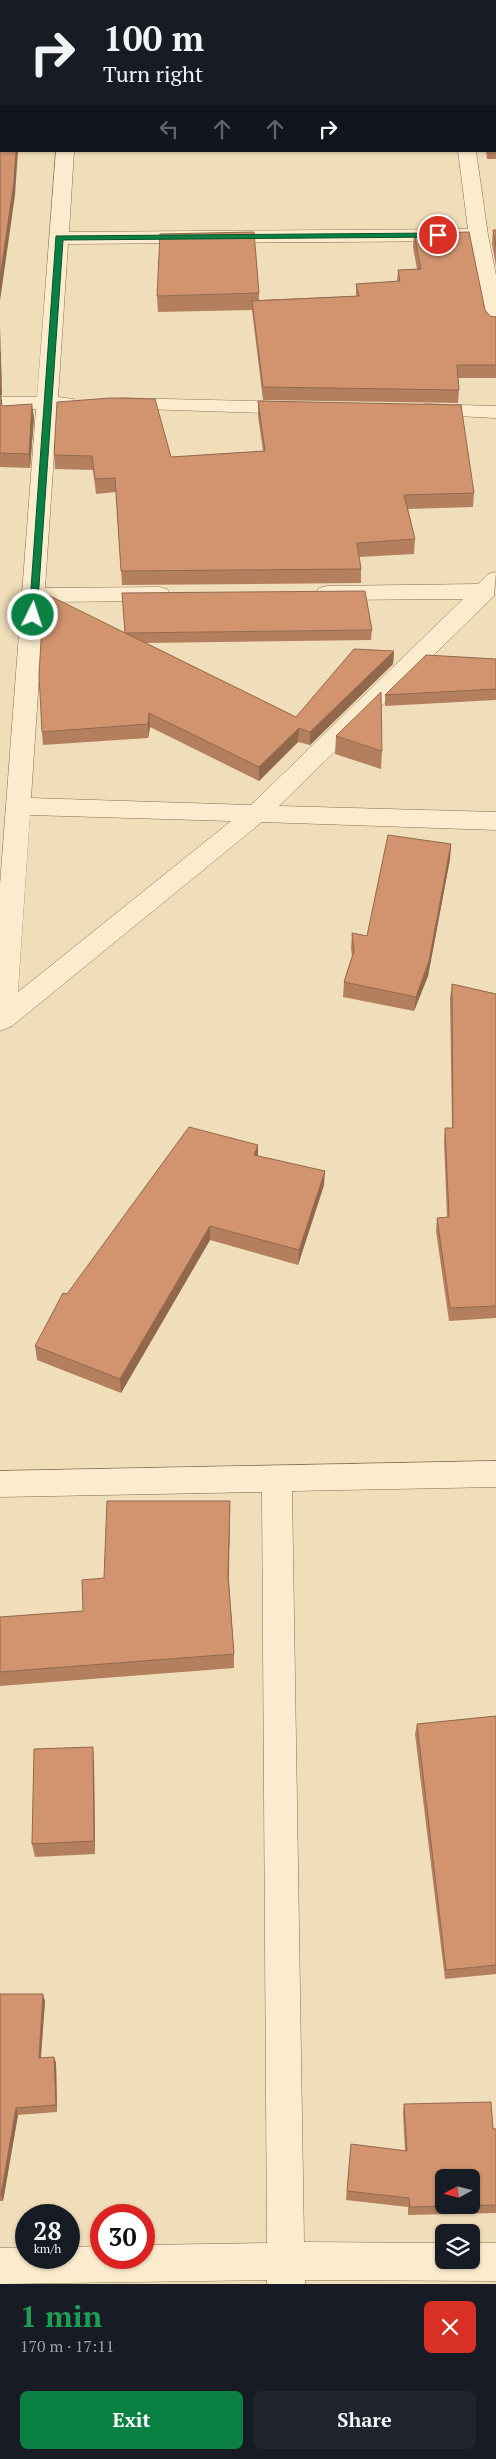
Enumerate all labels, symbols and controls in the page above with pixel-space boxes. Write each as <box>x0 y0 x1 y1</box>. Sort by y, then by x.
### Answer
text: 100 m <box>103 15 204 61</box>
icon: right <box>20 20 85 85</box>
text: Turn right <box>103 59 203 88</box>
icon: left <box>155 115 183 143</box>
icon: ahead <box>208 115 236 143</box>
icon: ahead <box>261 115 289 143</box>
icon: right <box>314 115 342 143</box>
pin <box>417 214 459 256</box>
icon: arrive <box>424 221 452 249</box>
position arrow <box>6 588 58 640</box>
north arrow <box>435 2169 480 2214</box>
map controls <box>435 2169 480 2269</box>
speed limit sign: 30 <box>90 2204 155 2269</box>
text: 28 <box>33 2214 62 2247</box>
button: layers <box>435 2224 480 2269</box>
text: km/h <box>34 2241 61 2256</box>
text: 1 min <box>20 2296 102 2336</box>
button: close <box>424 2301 476 2353</box>
text: 170 m · 17:11 <box>20 2335 114 2357</box>
button: Exit <box>20 2391 243 2449</box>
button: Share <box>253 2391 476 2449</box>

